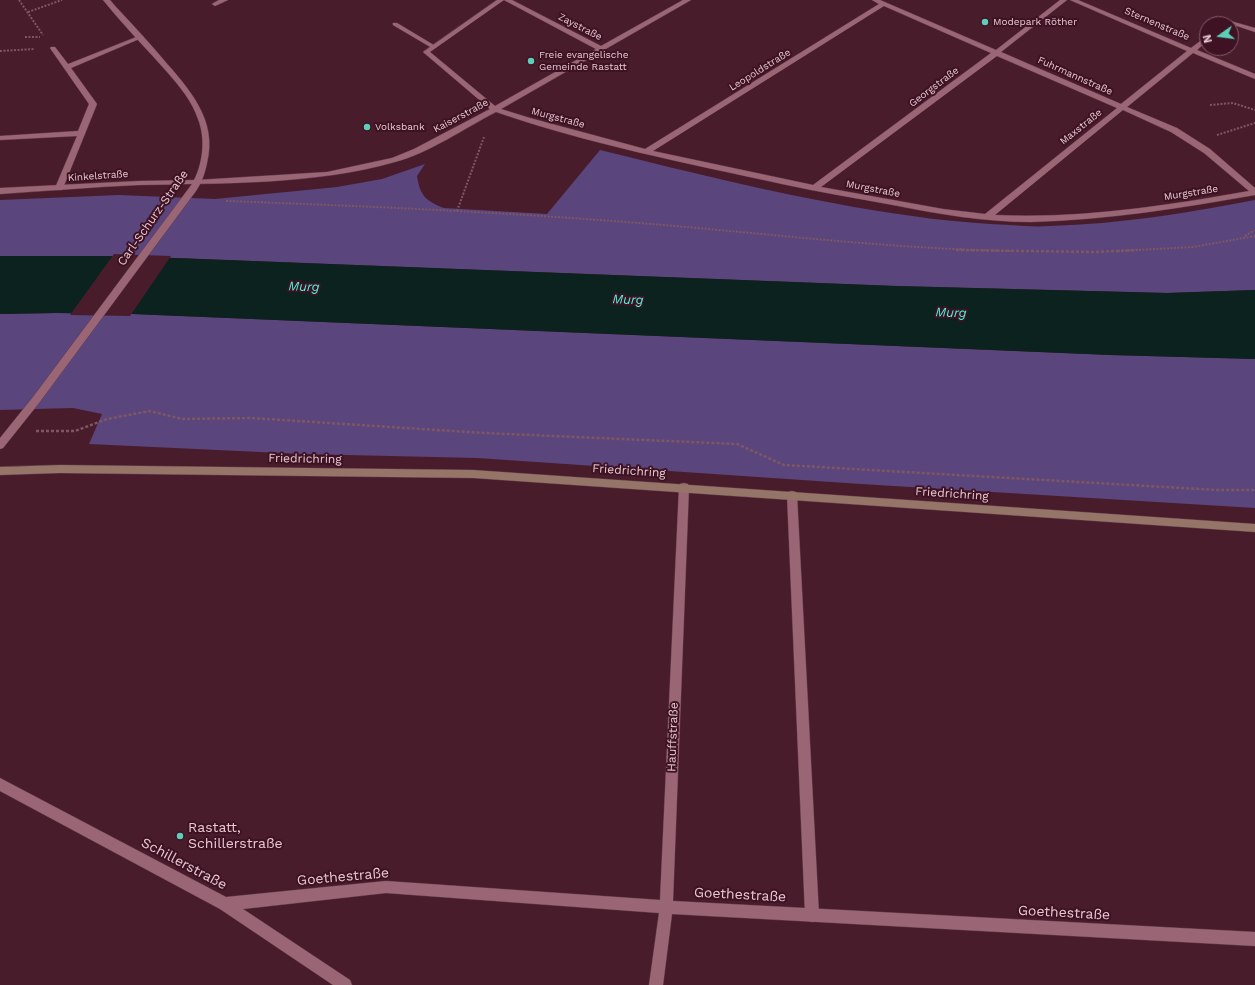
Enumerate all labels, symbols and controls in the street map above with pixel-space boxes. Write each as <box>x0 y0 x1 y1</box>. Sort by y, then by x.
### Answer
street label: Sternenstraße <box>1123 5 1191 43</box>
street label: Zaystraße <box>556 11 604 43</box>
place label: Modepark Röther <box>993 16 1077 28</box>
north arrow <box>1199 16 1239 56</box>
marker: Modepark Röther <box>980 17 990 27</box>
text: N <box>1201 33 1215 44</box>
street label: Leopoldstraße <box>727 46 793 94</box>
place label: Freie evangelische Gemeinde Rastatt <box>539 49 628 72</box>
street label: Fuhrmannstraße <box>1036 54 1114 98</box>
marker: Freie evangelische Gemeinde Rastatt <box>526 56 536 66</box>
street label: Georgstraße <box>907 64 961 110</box>
street label: Kaiserstraße <box>431 96 491 136</box>
street label: Murgstraße <box>530 105 586 131</box>
street label: Maxstraße <box>1058 106 1104 148</box>
place label: Volksbank <box>375 121 425 133</box>
marker: Volksbank <box>362 122 372 132</box>
street label: Carl-Schurz-Straße <box>115 167 191 269</box>
street label: Kinkelstraße <box>67 168 129 184</box>
street label: Murgstraße <box>845 178 901 200</box>
street label: Murgstraße <box>1163 183 1219 203</box>
water label: Murg <box>288 279 320 295</box>
water label: Murg <box>612 292 644 308</box>
water label: Murg <box>935 305 967 321</box>
street label: Friedrichring <box>268 451 342 467</box>
street label: Friedrichring <box>592 461 666 481</box>
street label: Friedrichring <box>915 484 989 504</box>
street label: Hauffstraße <box>665 702 681 772</box>
place label: Rastatt, Schillerstraße <box>188 820 283 852</box>
marker: Rastatt, Schillerstraße <box>175 831 185 841</box>
street label: Schillerstraße <box>138 834 230 894</box>
street label: Goethestraße <box>296 865 390 889</box>
street label: Goethestraße <box>693 884 787 906</box>
street label: Goethestraße <box>1017 902 1111 924</box>

